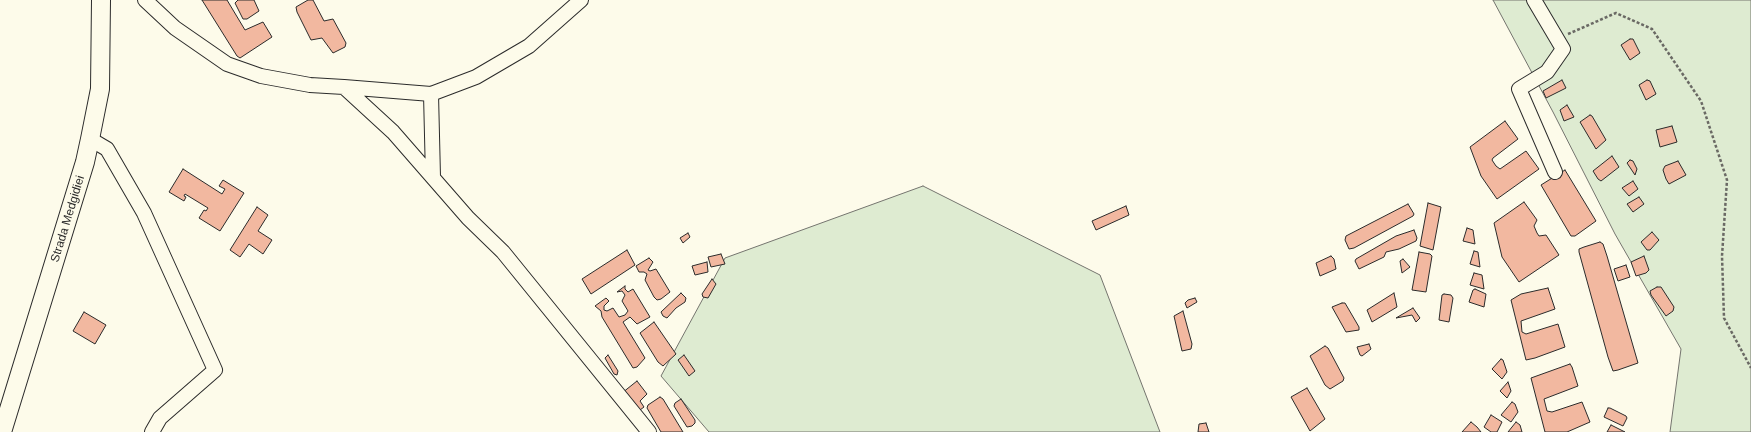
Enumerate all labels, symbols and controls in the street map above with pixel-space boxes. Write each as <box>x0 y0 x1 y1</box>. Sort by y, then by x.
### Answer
street label: Strada Medgidiei <box>48 174 88 264</box>

